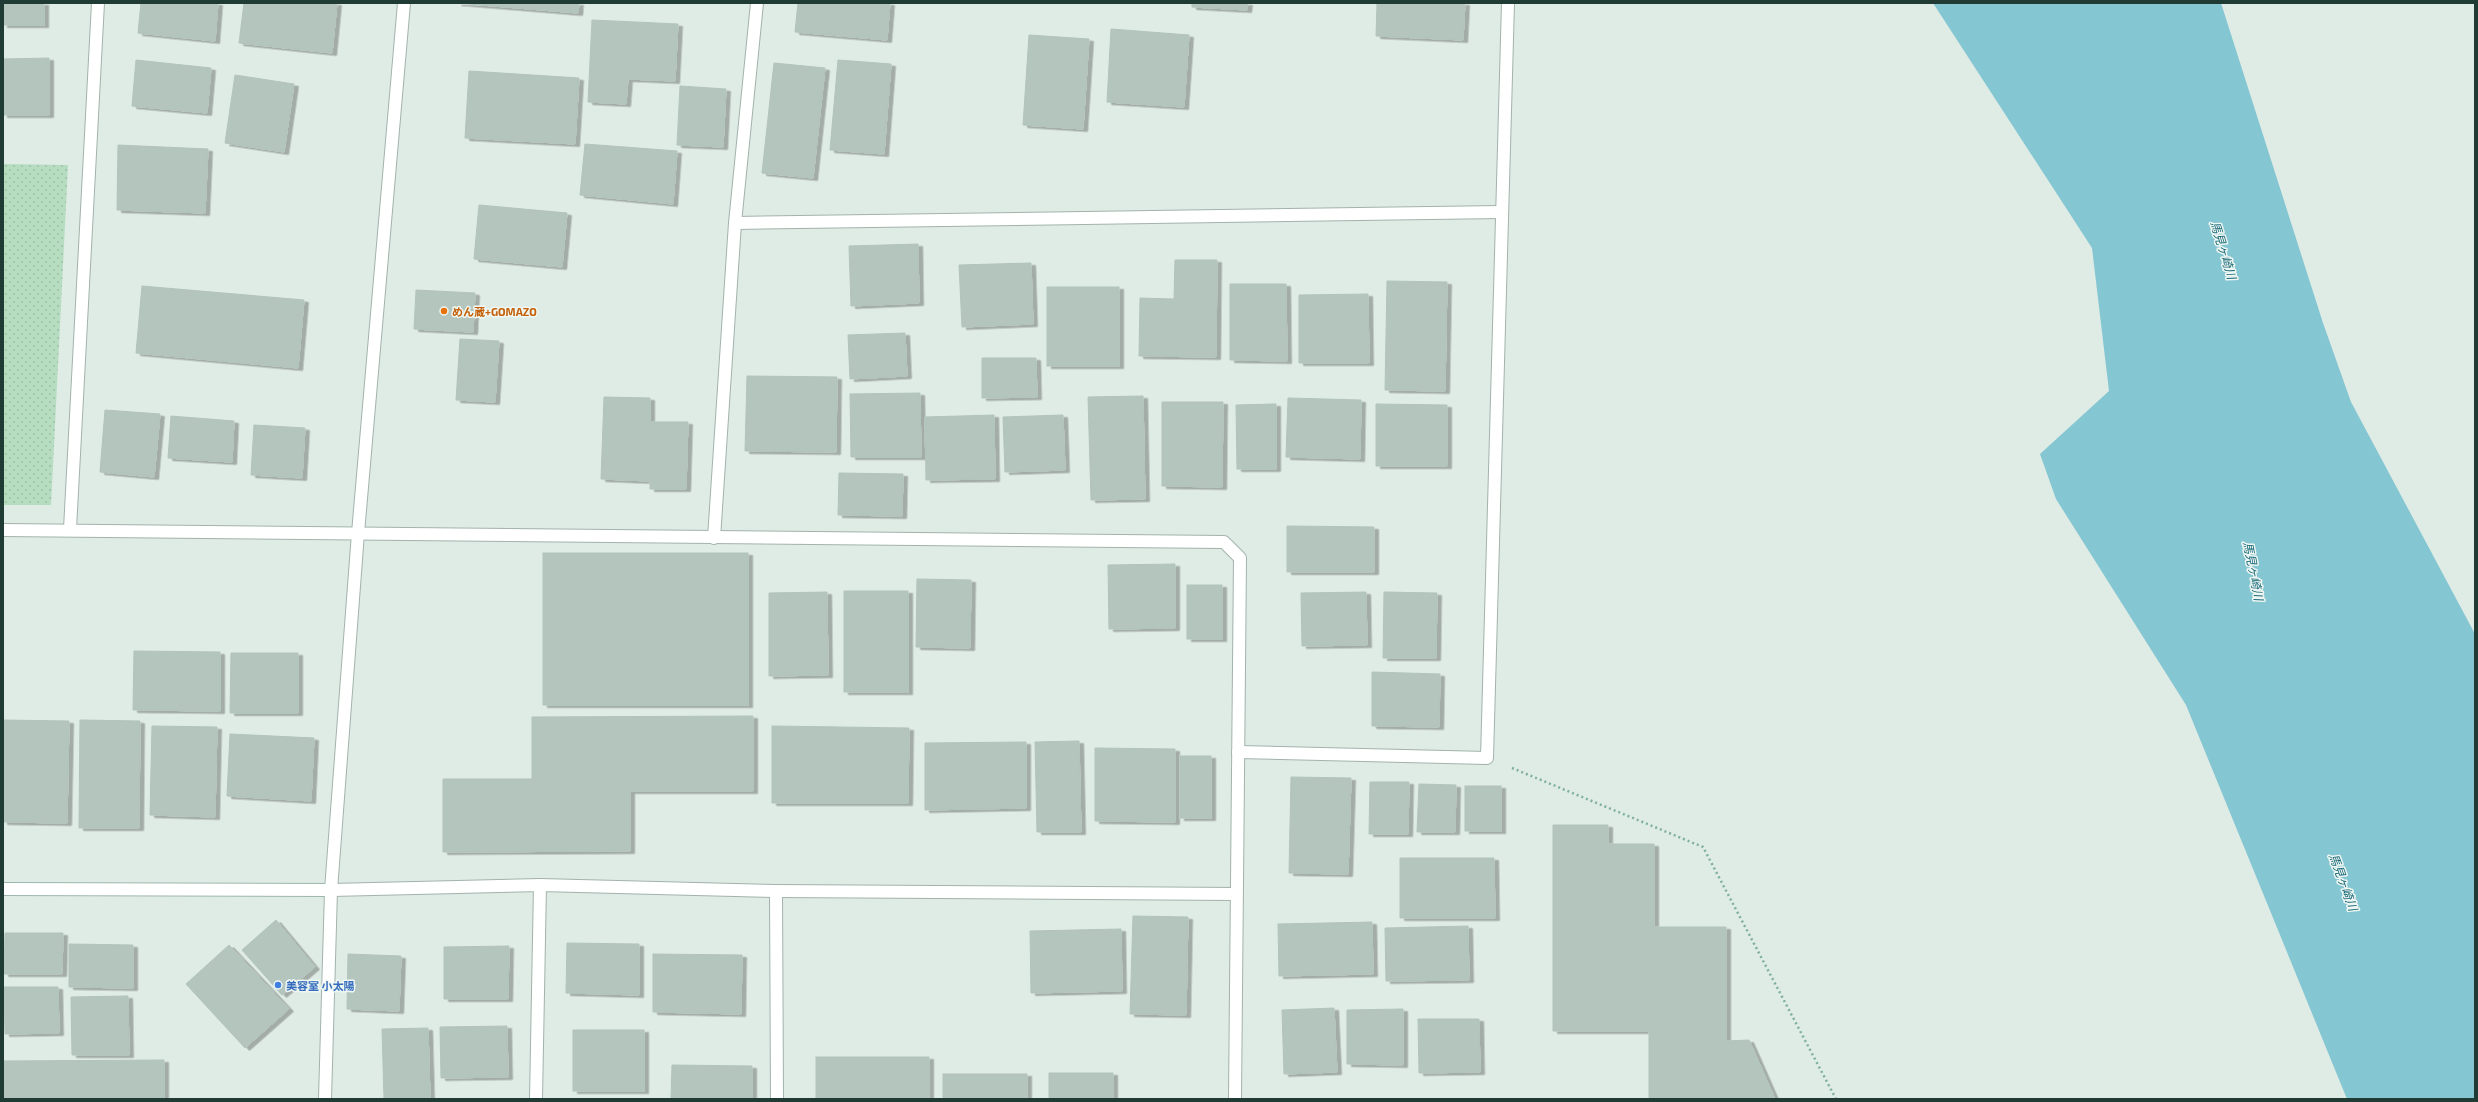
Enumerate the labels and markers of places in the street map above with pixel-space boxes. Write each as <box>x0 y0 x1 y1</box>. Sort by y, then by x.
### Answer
place label: めん蔵+GOMAZO <box>452 305 537 318</box>
marker: めん蔵+GOMAZO <box>439 306 449 316</box>
place label: 美容室 小太陽 <box>286 979 354 992</box>
marker: 美容室 小太陽 <box>273 980 283 990</box>

